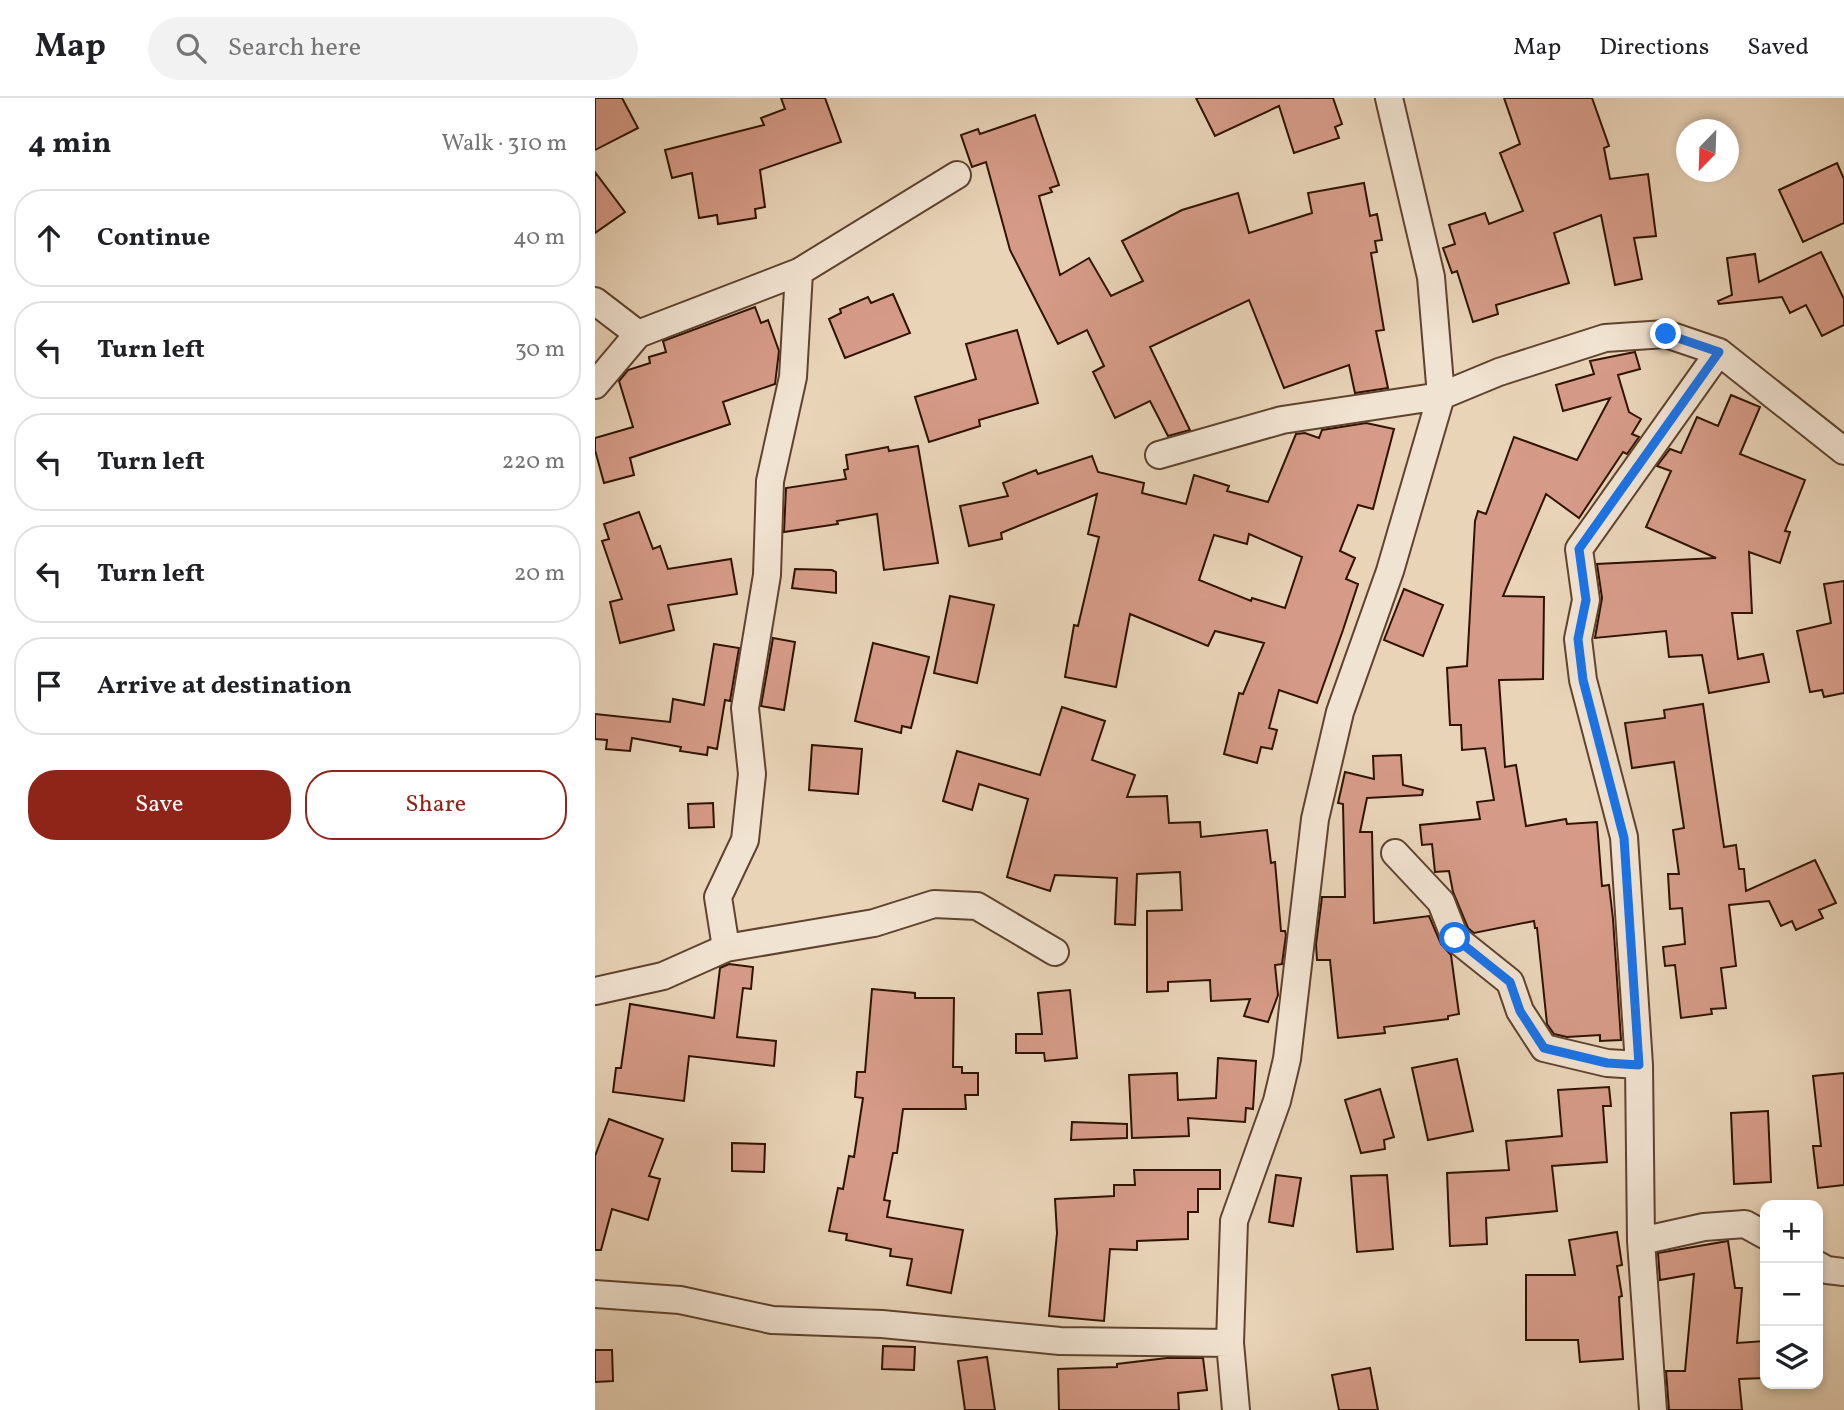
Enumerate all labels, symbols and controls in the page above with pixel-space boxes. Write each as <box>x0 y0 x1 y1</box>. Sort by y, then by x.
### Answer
search box <box>148 17 638 80</box>
text: Map <box>35 25 106 71</box>
icon: search <box>172 29 210 67</box>
text: Search here <box>228 30 361 66</box>
text: Map <box>1513 31 1561 65</box>
text: Directions <box>1599 31 1709 65</box>
text: Saved <box>1747 31 1809 65</box>
north arrow <box>1676 119 1739 182</box>
text: 4 min <box>28 123 112 165</box>
text: Walk · 310 m <box>441 128 567 160</box>
icon: ahead <box>30 219 68 257</box>
text: Continue <box>97 220 210 256</box>
text: 40 m <box>513 222 565 254</box>
route end <box>1650 318 1681 349</box>
icon: left <box>30 331 68 369</box>
text: Turn left <box>97 332 205 368</box>
text: 30 m <box>515 334 565 366</box>
icon: left <box>30 443 68 481</box>
text: Turn left <box>97 444 205 480</box>
text: 220 m <box>502 446 565 478</box>
icon: left <box>30 555 68 593</box>
text: Turn left <box>97 556 205 592</box>
text: 20 m <box>514 558 565 590</box>
icon: arrive <box>30 667 68 705</box>
text: Arrive at destination <box>97 668 352 704</box>
button: Save <box>28 770 291 840</box>
button: Share <box>305 770 567 840</box>
route start <box>1439 922 1470 953</box>
map controls <box>1760 1200 1823 1389</box>
button: + <box>1760 1200 1823 1263</box>
button: − <box>1760 1263 1823 1326</box>
button: layers <box>1760 1326 1823 1389</box>

